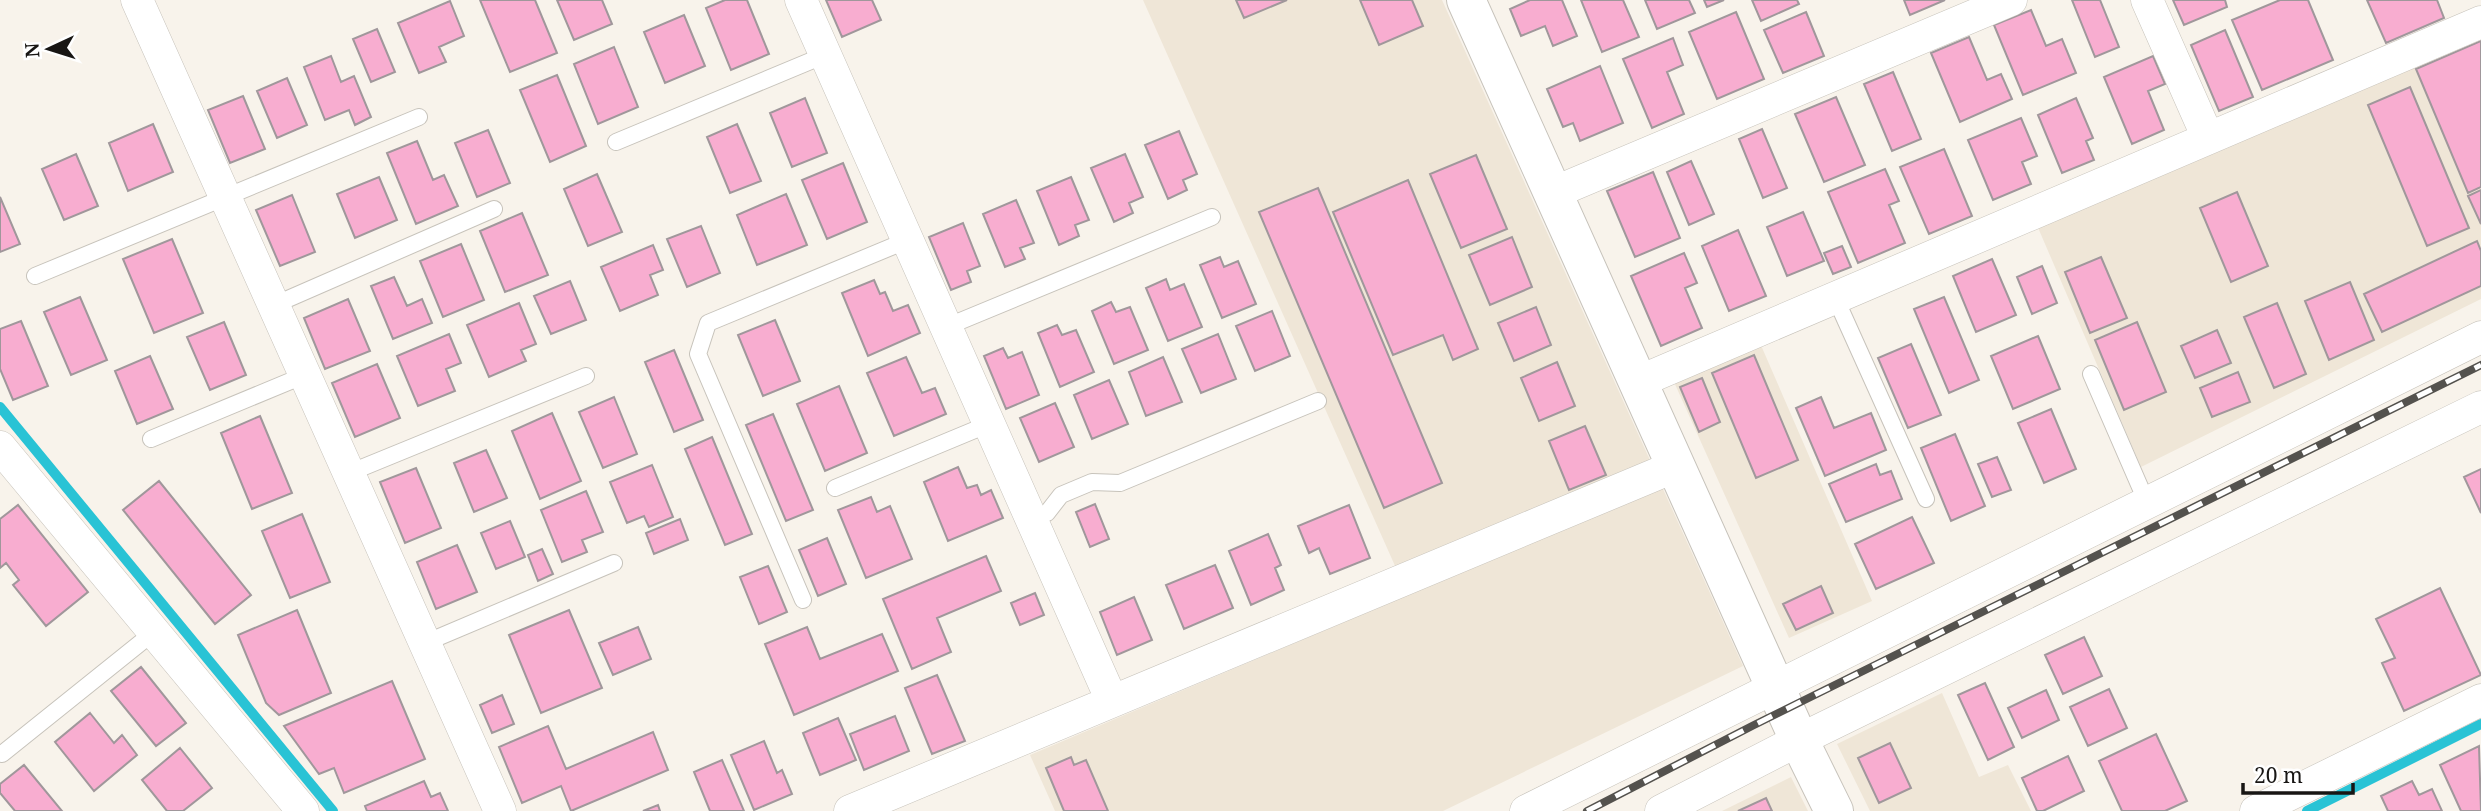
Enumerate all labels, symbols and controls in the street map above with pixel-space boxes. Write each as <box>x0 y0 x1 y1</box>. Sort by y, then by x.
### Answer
north arrow <box>14 14 84 84</box>
text: N <box>19 42 46 59</box>
scale bar <box>2243 752 2353 796</box>
text: 20 m <box>2254 761 2303 789</box>

